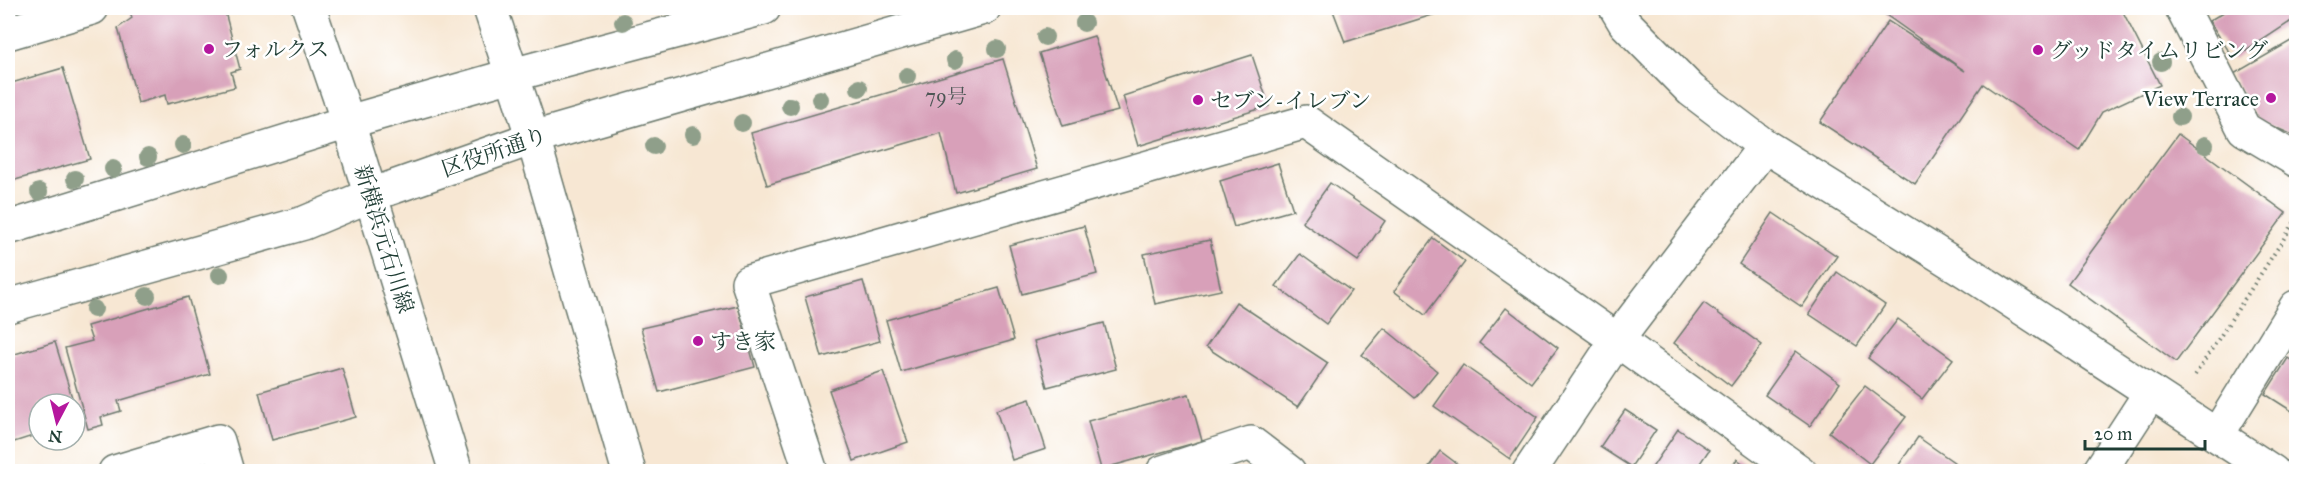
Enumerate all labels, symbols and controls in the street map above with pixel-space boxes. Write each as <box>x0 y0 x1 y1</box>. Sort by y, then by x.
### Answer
place label: フォルクス <box>221 36 329 63</box>
place label: グッドタイムリビング <box>2050 37 2268 64</box>
marker: フォルクス <box>202 42 216 56</box>
marker: グッドタイムリビング <box>2031 43 2045 57</box>
house number: 79号 <box>925 84 967 108</box>
place label: View Terrace <box>2142 85 2259 112</box>
place label: セブン-イレブン <box>1210 87 1371 114</box>
marker: View Terrace <box>2264 91 2278 105</box>
marker: セブン-イレブン <box>1191 93 1205 107</box>
street label: 区役所通り <box>438 121 550 183</box>
street label: 新横浜元石川線 <box>349 161 419 317</box>
place label: すき家 <box>710 328 776 355</box>
marker: すき家 <box>691 334 705 348</box>
north arrow <box>27 392 87 452</box>
scale bar <box>2085 413 2205 451</box>
text: 20 m <box>2094 423 2132 445</box>
text: N <box>47 426 63 447</box>

